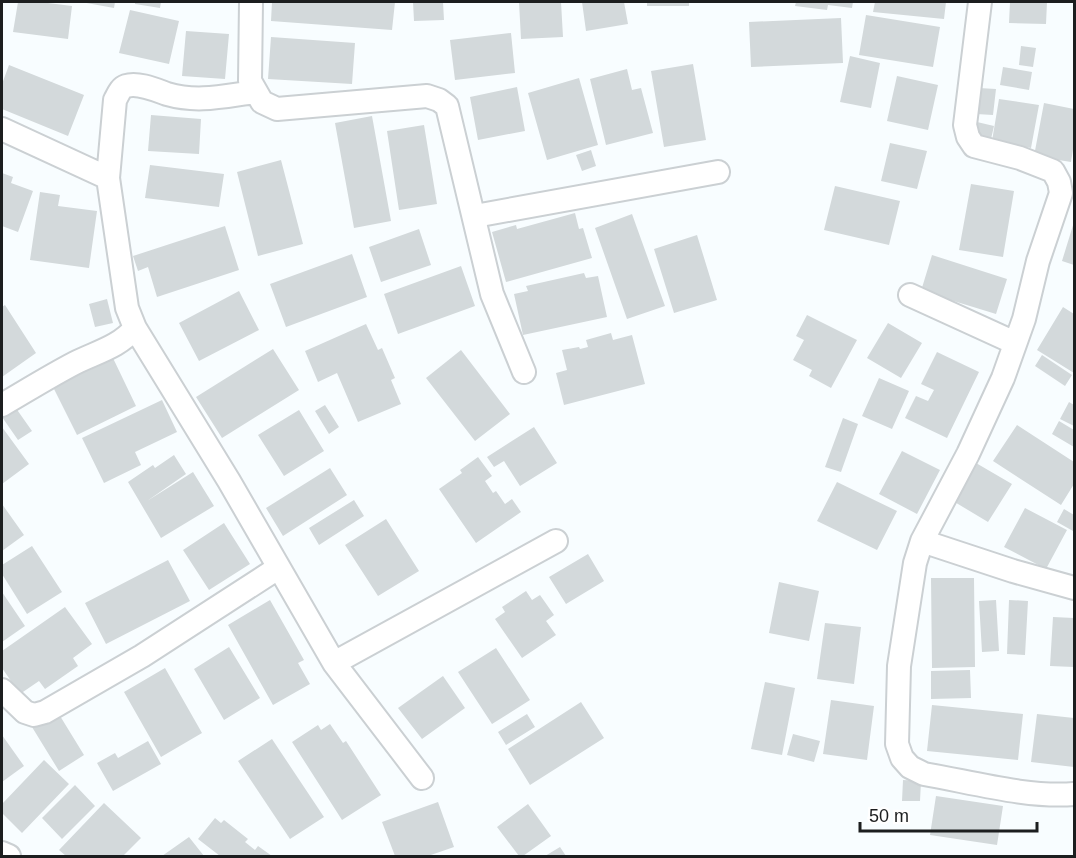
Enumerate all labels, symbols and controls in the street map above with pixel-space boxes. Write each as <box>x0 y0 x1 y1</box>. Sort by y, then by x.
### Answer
scale bar <box>860 795 1037 833</box>
text: 50 m <box>869 806 909 826</box>

